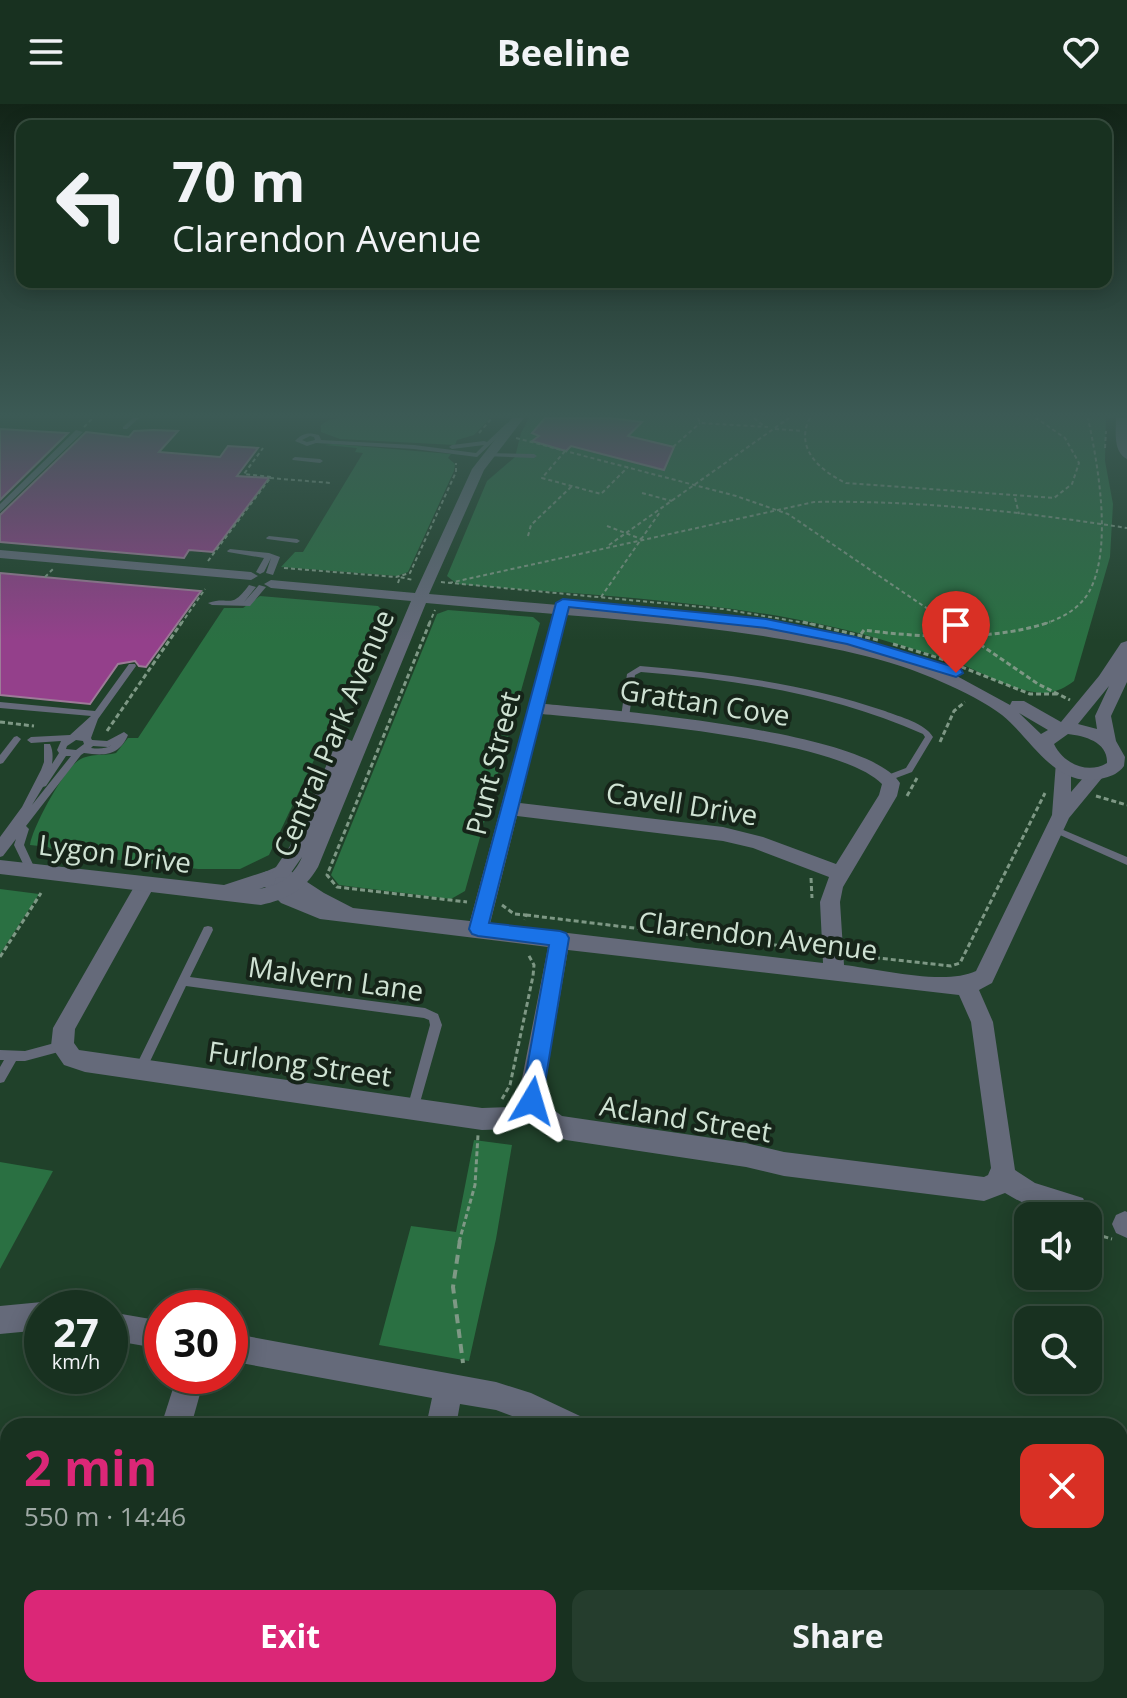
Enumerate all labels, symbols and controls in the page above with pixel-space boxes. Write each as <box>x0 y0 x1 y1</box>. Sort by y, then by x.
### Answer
text: Beeline <box>497 28 630 77</box>
icon: menu <box>24 30 68 74</box>
icon: heart <box>1059 30 1103 74</box>
text: 70 m <box>172 142 306 218</box>
icon: left <box>40 152 144 256</box>
text: Clarendon Avenue <box>172 214 481 263</box>
pin <box>922 591 990 673</box>
icon: arrive <box>934 603 978 647</box>
street label: Central Park Avenue <box>264 604 402 862</box>
street label: Grattan Cove <box>617 670 793 734</box>
street label: Punt Street <box>456 687 528 839</box>
street label: Cavell Drive <box>604 772 760 834</box>
street label: Lygon Drive <box>36 825 194 881</box>
street label: Clarendon Avenue <box>636 901 880 969</box>
street label: Malvern Lane <box>246 947 426 1009</box>
street label: Furlong Street <box>206 1031 394 1095</box>
position arrow <box>490 1059 574 1143</box>
street label: Acland Street <box>597 1086 775 1150</box>
map controls <box>1014 1202 1102 1394</box>
button: sound <box>1014 1202 1102 1290</box>
speed limit sign: 30 <box>144 1290 248 1394</box>
text: 27 <box>53 1304 99 1359</box>
button: search <box>1014 1306 1102 1394</box>
text: km/h <box>52 1348 100 1375</box>
text: 2 min <box>24 1435 157 1500</box>
button: close <box>1020 1444 1104 1528</box>
text: 550 m · 14:46 <box>24 1498 186 1534</box>
button: Exit <box>24 1590 556 1682</box>
button: Share <box>572 1590 1104 1682</box>

